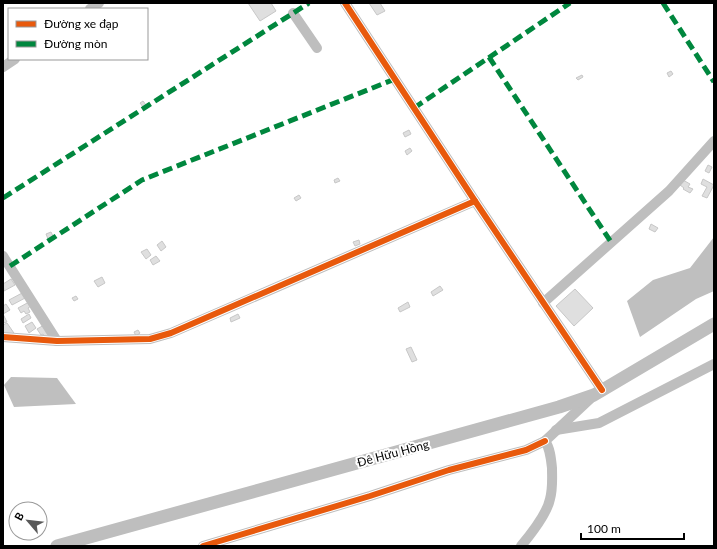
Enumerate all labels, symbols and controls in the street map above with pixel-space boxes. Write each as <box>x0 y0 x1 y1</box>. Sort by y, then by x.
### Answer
legend <box>8 8 148 60</box>
text: Đường xe đạp <box>44 16 119 31</box>
text: Đường mòn <box>44 36 107 51</box>
street label: Đê Hữu Hồng <box>355 436 431 470</box>
north arrow <box>8 501 48 541</box>
text: B <box>11 510 26 522</box>
scale bar <box>581 515 684 541</box>
text: 100 m <box>587 521 621 536</box>

